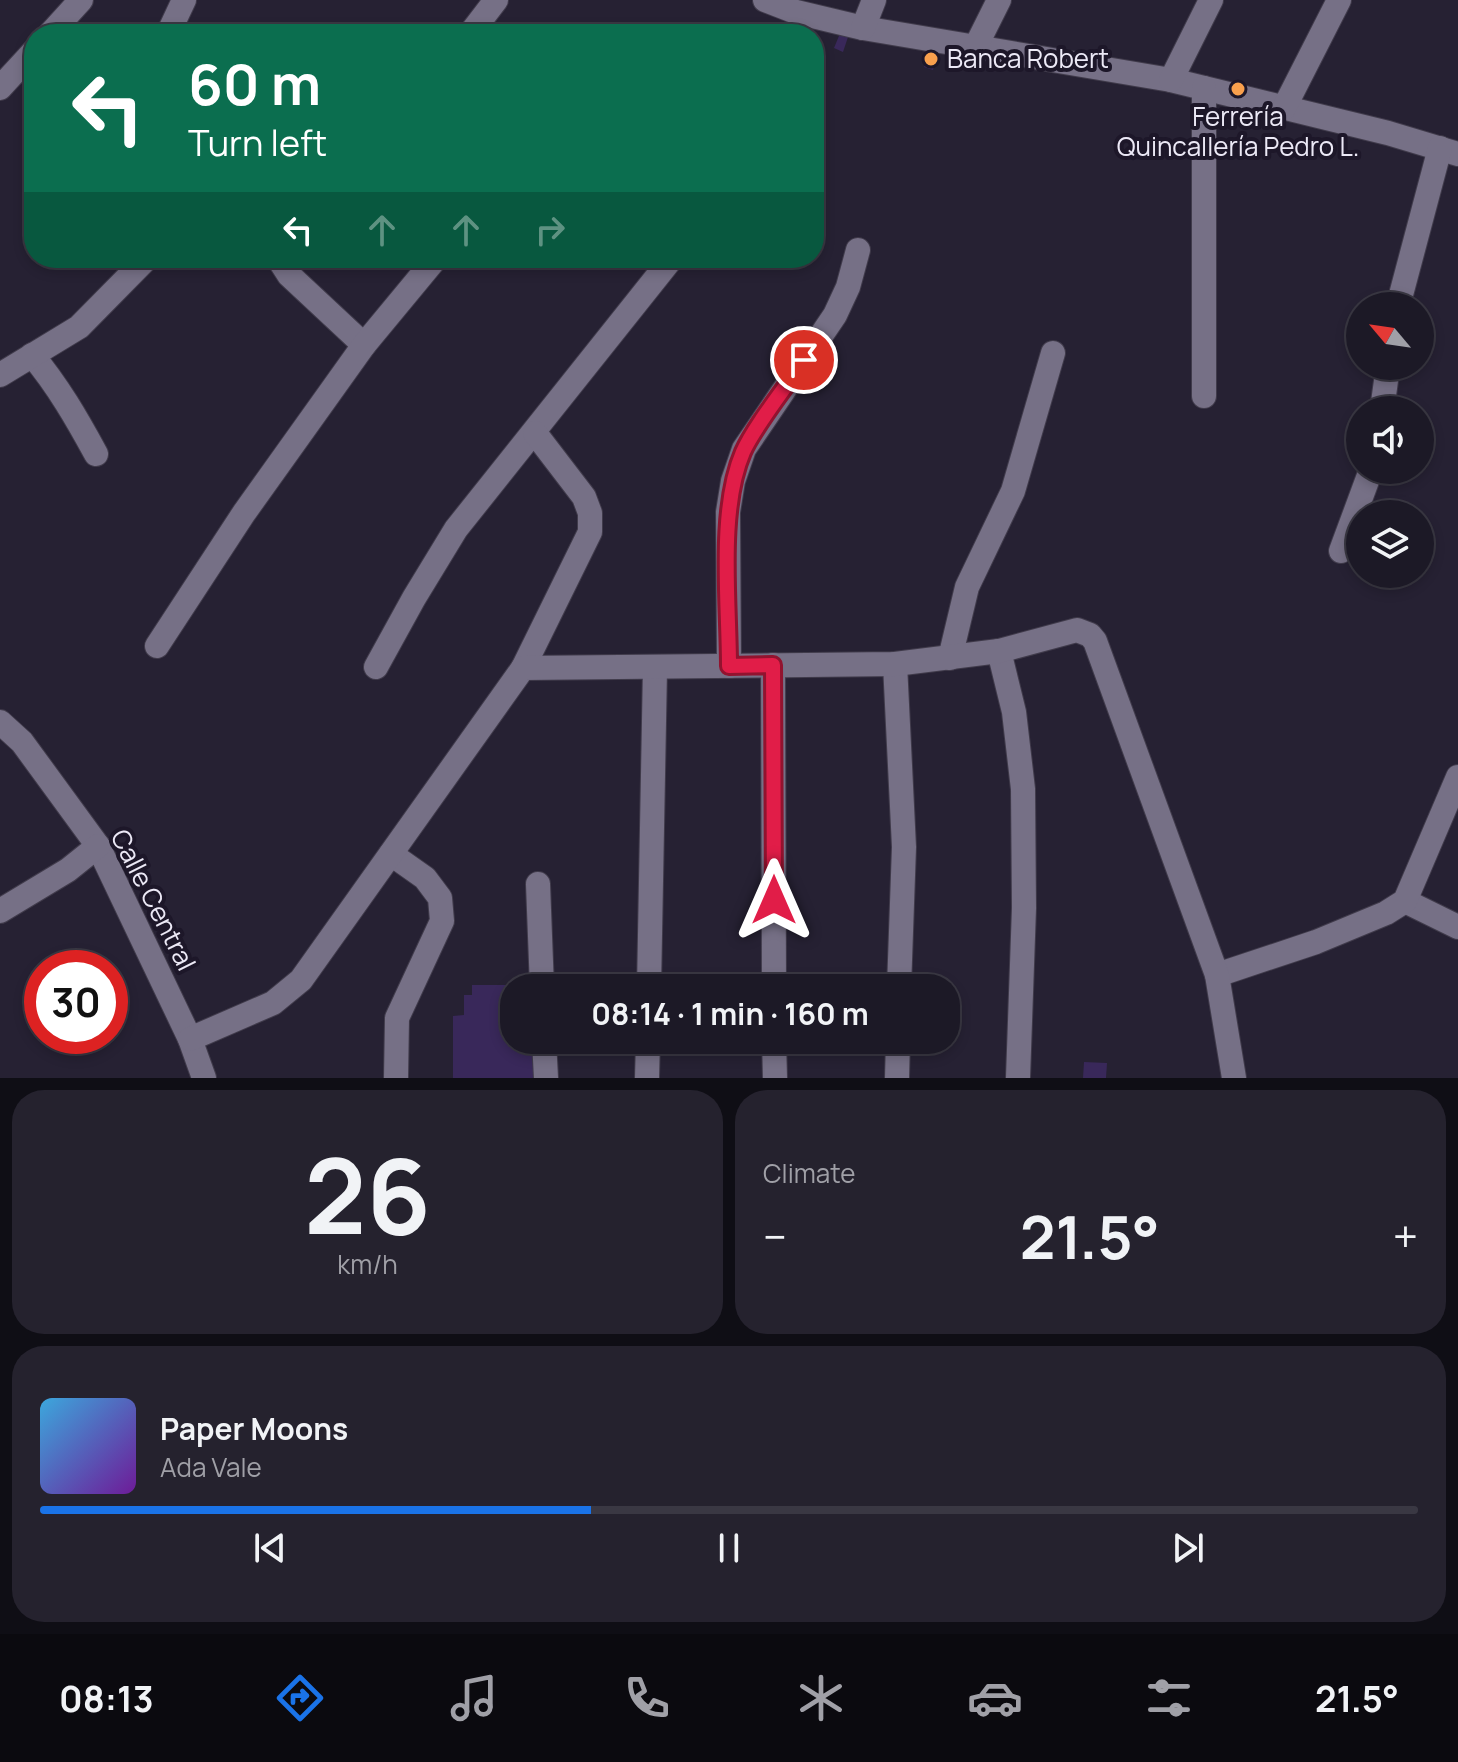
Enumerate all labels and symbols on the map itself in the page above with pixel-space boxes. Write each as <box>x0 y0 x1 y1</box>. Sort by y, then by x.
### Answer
place label: Banca Robert <box>947 40 1109 76</box>
marker: Banca Robert <box>922 50 940 68</box>
marker: Ferrería Quincallería Pedro L. <box>1229 80 1247 98</box>
place label: Ferrería Quincallería Pedro L. <box>1117 98 1359 164</box>
north arrow <box>1346 292 1434 380</box>
pin <box>770 326 838 394</box>
street label: Calle Central <box>103 823 205 976</box>
position arrow <box>732 858 816 942</box>
speed limit sign: 30 <box>24 950 128 1054</box>

